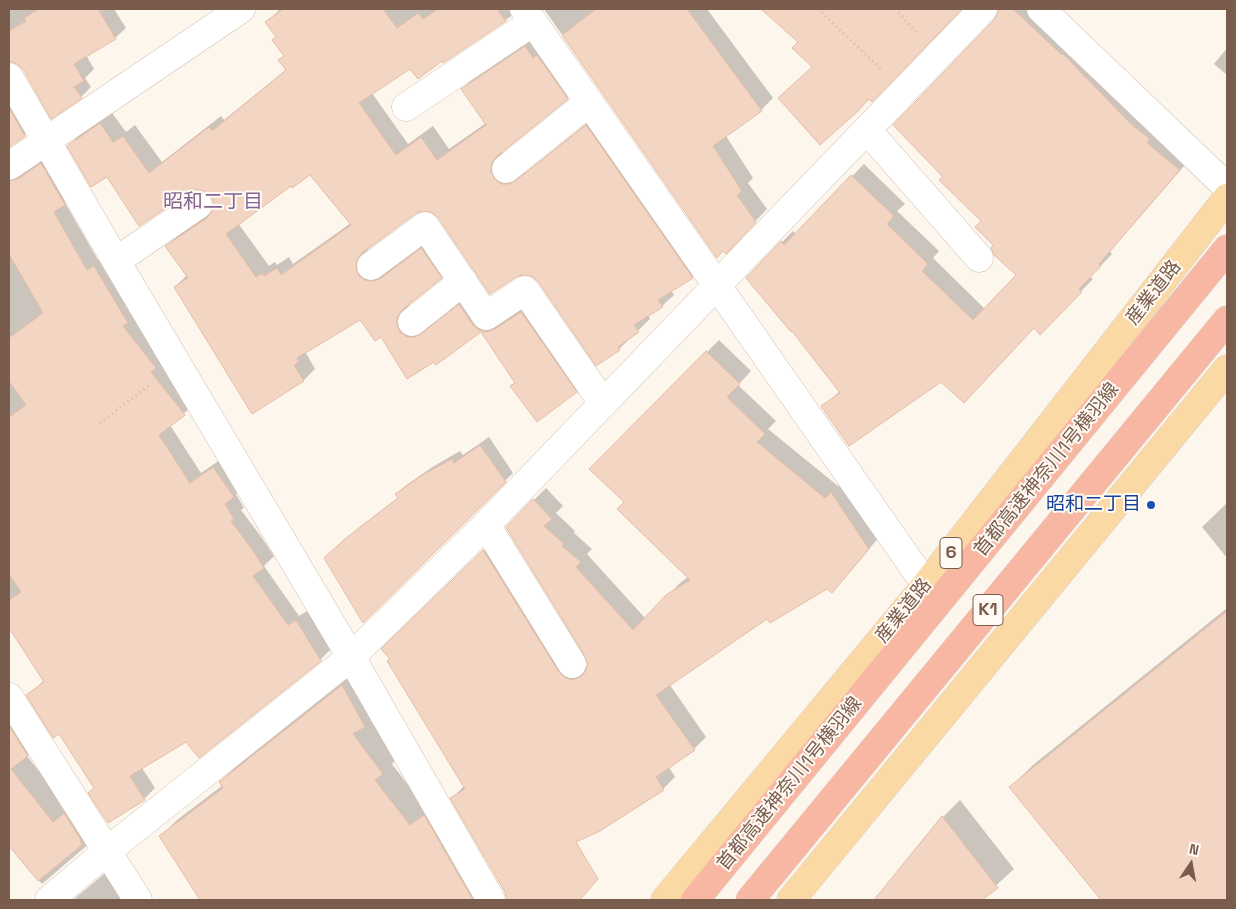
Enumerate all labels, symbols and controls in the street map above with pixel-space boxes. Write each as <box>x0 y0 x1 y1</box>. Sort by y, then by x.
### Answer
district label: 昭和二丁目 <box>163 191 263 215</box>
street label: 産業道路 <box>1122 256 1186 330</box>
street label: 首都高速神奈川1号横羽線 <box>970 379 1124 561</box>
place label: 昭和二丁目 <box>1046 494 1141 516</box>
marker: 昭和二丁目 <box>1145 499 1157 511</box>
road number: 6 <box>940 538 962 568</box>
street label: 産業道路 <box>871 574 937 648</box>
road number: K1 <box>973 594 1003 626</box>
street label: 首都高速神奈川1号横羽線 <box>713 693 867 875</box>
north arrow <box>1166 839 1216 889</box>
text: N <box>1188 840 1201 859</box>

